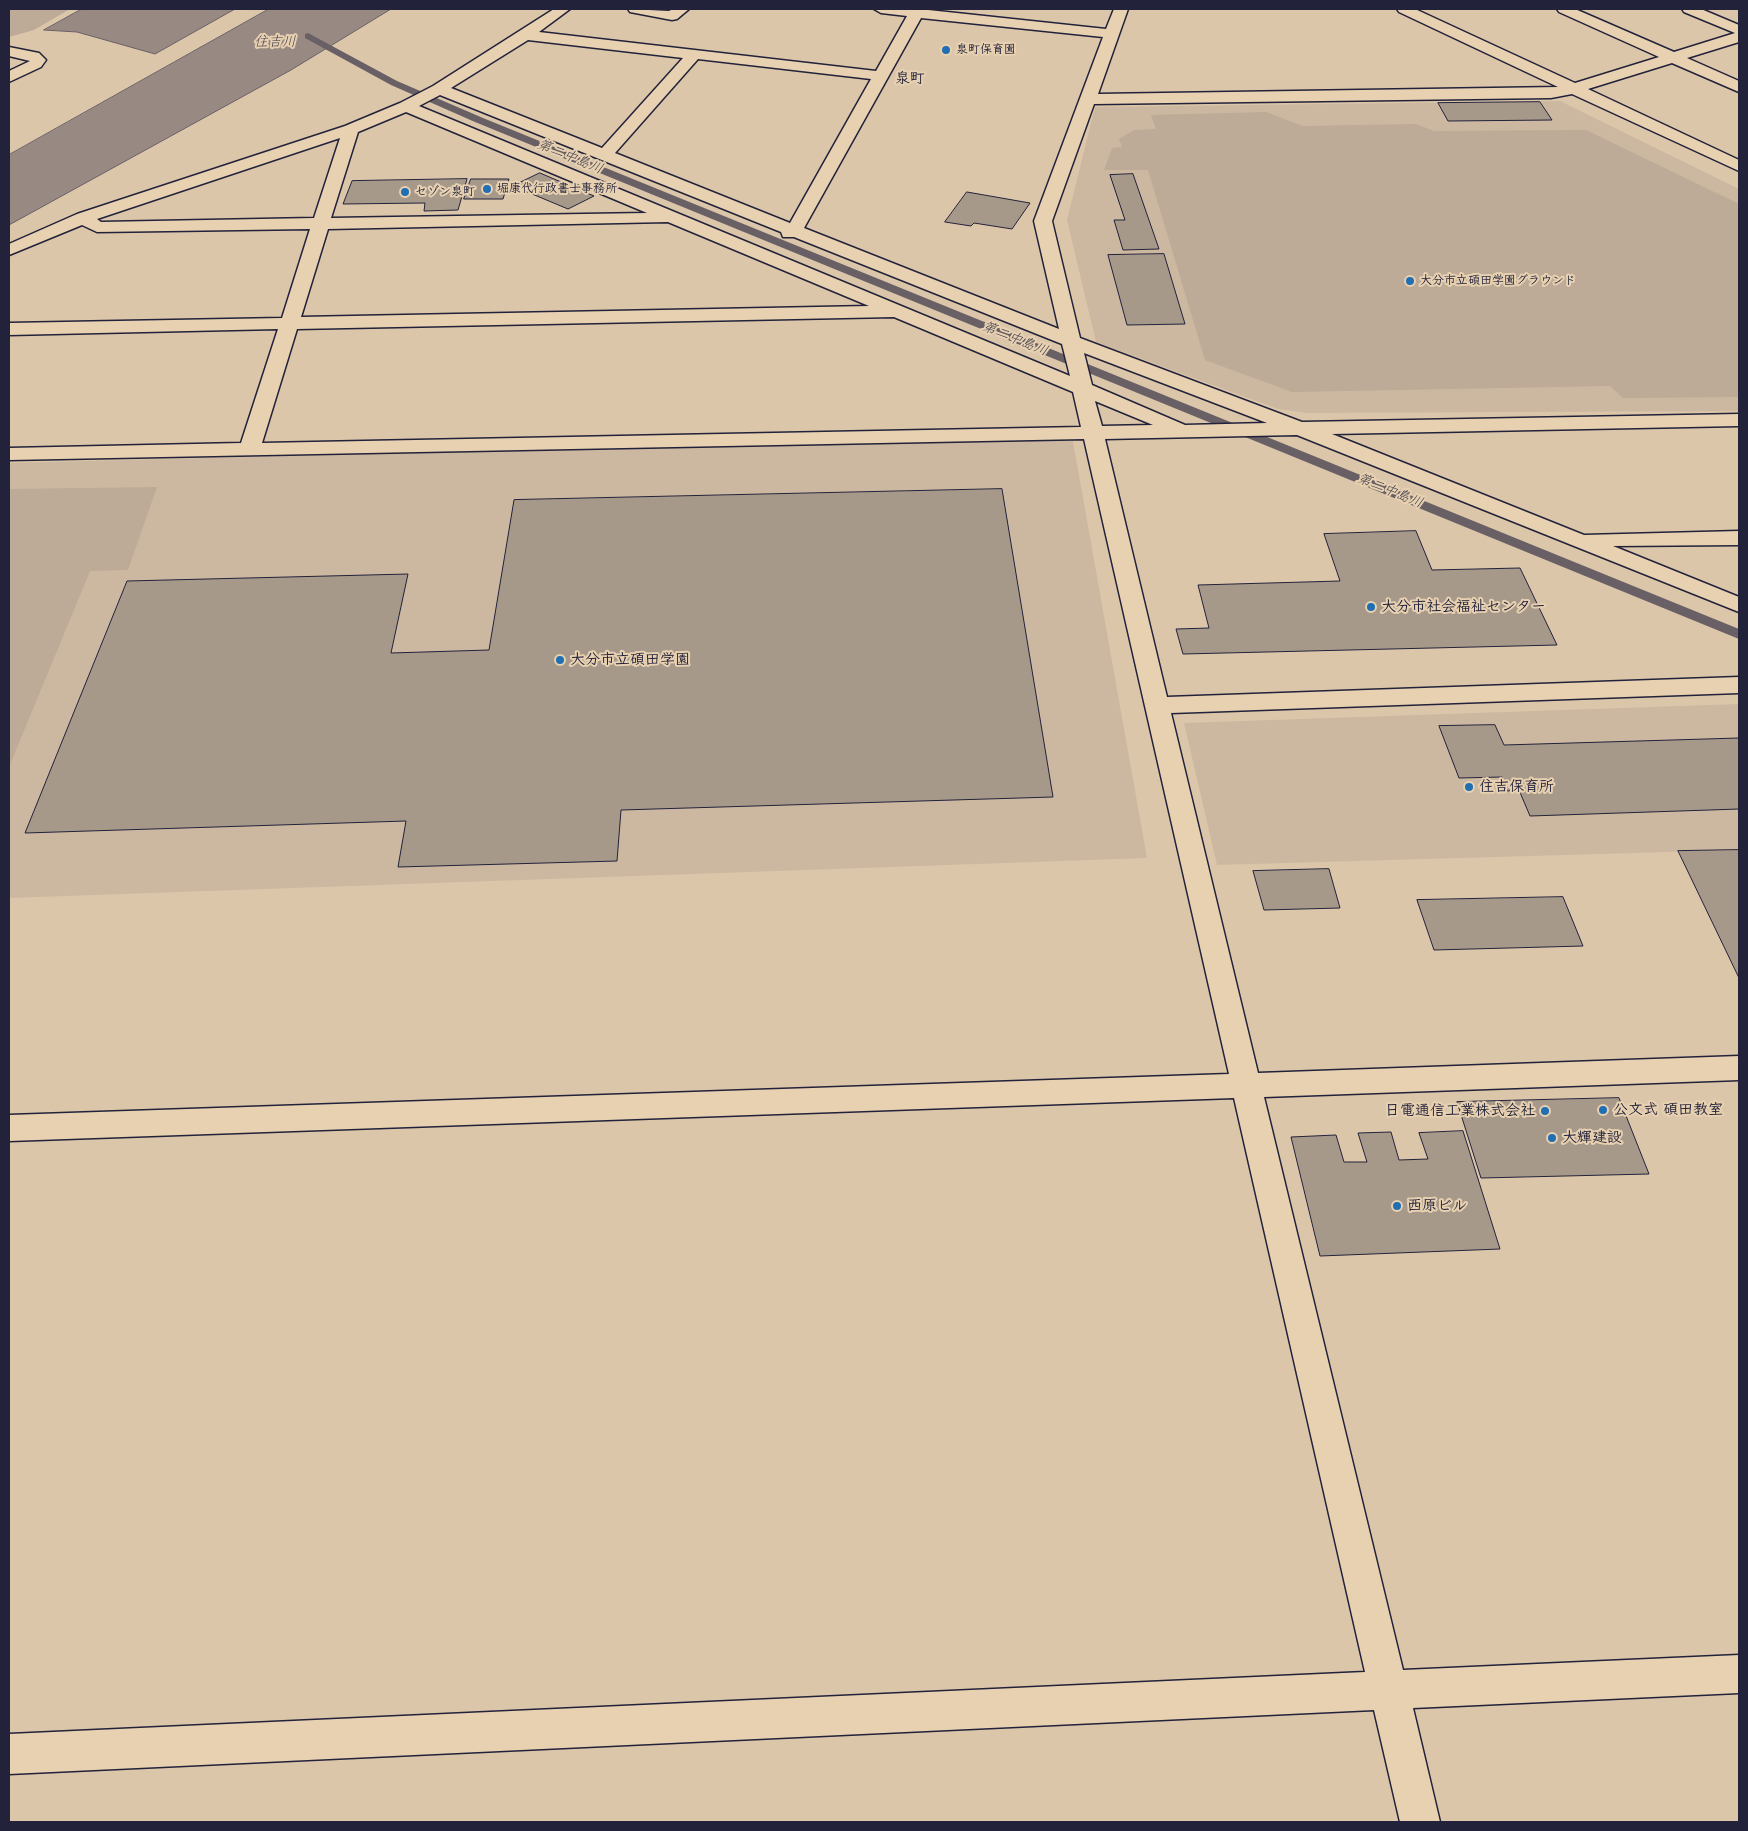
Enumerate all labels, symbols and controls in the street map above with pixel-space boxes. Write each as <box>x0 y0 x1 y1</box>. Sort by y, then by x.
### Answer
water label: 住吉川 <box>254 34 296 50</box>
place label: 泉町保育園 <box>956 43 1016 57</box>
marker: 泉町保育園 <box>940 44 952 56</box>
district label: 泉町 <box>895 70 925 88</box>
water label: 第二中島川 <box>534 136 606 178</box>
place label: 堀康代行政書士事務所 <box>497 182 617 196</box>
marker: 堀康代行政書士事務所 <box>481 183 493 195</box>
place label: セゾン泉町 <box>415 185 475 199</box>
marker: セゾン泉町 <box>399 186 411 198</box>
place label: 大分市立碩田学園グラウンド <box>1420 274 1576 288</box>
marker: 大分市立碩田学園グラウンド <box>1404 275 1416 287</box>
water label: 第二中島川 <box>979 318 1051 360</box>
water label: 第二中島川 <box>1354 470 1426 512</box>
place label: 大分市社会福祉センター <box>1381 598 1546 616</box>
marker: 大分市社会福祉センター <box>1365 601 1377 613</box>
place label: 大分市立碩田学園 <box>570 651 690 669</box>
marker: 大分市立碩田学園 <box>554 654 566 666</box>
place label: 住吉保育所 <box>1479 778 1554 796</box>
marker: 住吉保育所 <box>1463 781 1475 793</box>
place label: 公文式 碩田教室 <box>1613 1101 1723 1119</box>
place label: 日電通信工業株式会社 <box>1385 1102 1535 1120</box>
marker: 公文式 碩田教室 <box>1597 1104 1609 1116</box>
marker: 日電通信工業株式会社 <box>1539 1105 1551 1117</box>
place label: 大輝建設 <box>1562 1129 1622 1147</box>
marker: 大輝建設 <box>1546 1132 1558 1144</box>
place label: 西原ビル <box>1407 1197 1467 1215</box>
marker: 西原ビル <box>1391 1200 1403 1212</box>

